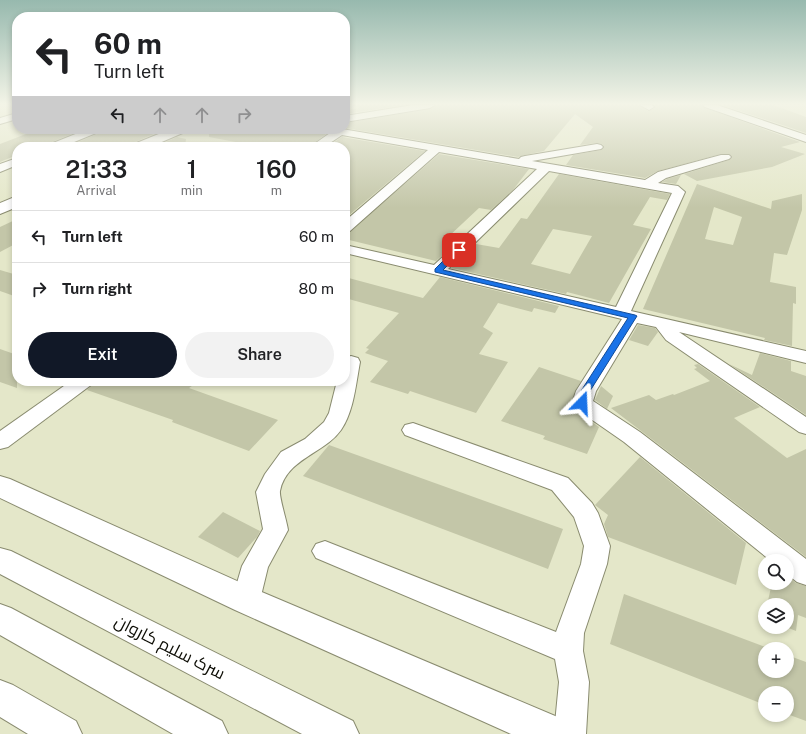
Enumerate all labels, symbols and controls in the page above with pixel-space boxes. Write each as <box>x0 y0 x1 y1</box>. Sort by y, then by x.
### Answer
text: 60 m <box>94 27 162 60</box>
icon: left <box>28 28 80 80</box>
text: Turn left <box>94 61 164 82</box>
icon: left <box>107 104 129 126</box>
icon: ahead <box>149 104 171 126</box>
icon: ahead <box>191 104 213 126</box>
icon: right <box>233 104 255 126</box>
text: 21:33 <box>65 155 127 183</box>
text: 1 <box>187 155 197 183</box>
text: 160 <box>256 155 297 183</box>
text: Arrival <box>76 183 116 198</box>
text: min <box>181 183 203 198</box>
text: m <box>271 183 282 198</box>
icon: left <box>28 226 50 248</box>
text: Turn left <box>62 228 123 245</box>
text: 60 m <box>299 228 334 245</box>
pin <box>442 233 476 267</box>
icon: arrive <box>448 239 470 261</box>
icon: right <box>28 278 50 300</box>
text: Turn right <box>62 280 132 297</box>
text: 80 m <box>299 280 334 297</box>
button: Exit <box>28 332 177 378</box>
button: Share <box>185 332 334 378</box>
position arrow <box>561 382 603 424</box>
map controls <box>758 554 794 722</box>
button: search <box>758 554 794 590</box>
button: layers <box>758 598 794 634</box>
street label: سرک سلیم کاروان <box>111 611 229 685</box>
button: + <box>758 642 794 678</box>
button: − <box>758 686 794 722</box>

